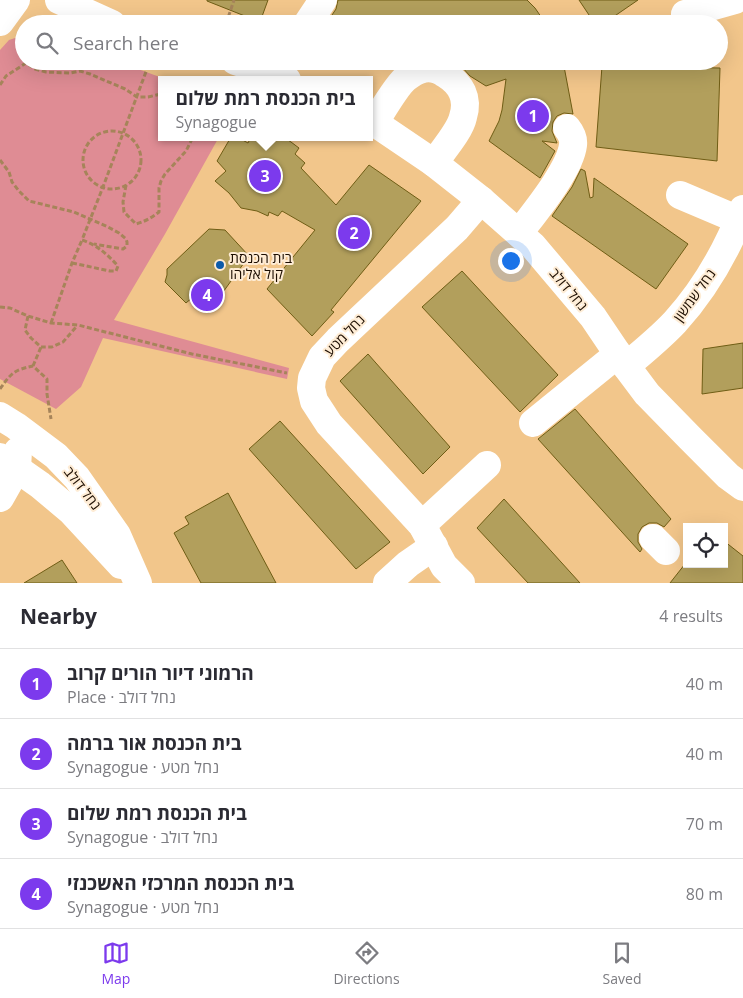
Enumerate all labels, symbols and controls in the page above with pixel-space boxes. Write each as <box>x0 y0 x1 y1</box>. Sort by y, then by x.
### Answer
search box <box>15 15 728 70</box>
icon: search <box>33 29 61 57</box>
text: Search here <box>73 30 179 56</box>
popup <box>158 76 373 141</box>
text: בית הכנסת רמת שלום <box>175 85 356 111</box>
pin: 1 <box>517 97 549 135</box>
text: Synagogue <box>175 111 257 133</box>
pin: 3 <box>249 157 281 195</box>
pin: 2 <box>338 214 370 252</box>
place label: בית הכנסת קול אליהו <box>230 248 293 283</box>
your location <box>498 248 524 274</box>
marker: בית הכנסת קול אליהו <box>214 259 226 271</box>
street label: נחל דולב <box>546 264 592 314</box>
street label: נחל שמשון <box>668 265 720 325</box>
pin: 4 <box>191 276 223 314</box>
street label: נחל מטע <box>319 310 369 360</box>
street label: נחל דולב <box>60 462 106 514</box>
map controls <box>683 523 728 568</box>
button: locate <box>683 523 728 568</box>
text: Nearby <box>20 602 97 630</box>
text: 4 results <box>659 605 723 627</box>
text: הרמוני דיור הורים קרוב <box>67 660 254 686</box>
text: 1 <box>31 673 41 695</box>
text: 40 m <box>686 673 723 695</box>
text: Place · נחל דולב <box>67 686 176 708</box>
text: בית הכנסת אור ברמה <box>67 730 242 756</box>
text: 2 <box>31 743 41 765</box>
text: 40 m <box>686 743 723 765</box>
text: Synagogue · נחל מטע <box>67 756 219 778</box>
text: בית הכנסת רמת שלום <box>67 800 247 826</box>
text: 3 <box>31 813 41 835</box>
text: 70 m <box>686 813 723 835</box>
text: Synagogue · נחל דולב <box>67 826 218 848</box>
text: בית הכנסת המרכזי האשכנזי <box>67 870 294 896</box>
text: 4 <box>31 883 41 905</box>
text: 80 m <box>686 883 723 905</box>
text: Synagogue · נחל מטע <box>67 896 219 918</box>
tab: Map <box>101 939 130 988</box>
tab: Directions <box>333 939 400 988</box>
tab: Saved <box>603 939 641 988</box>

